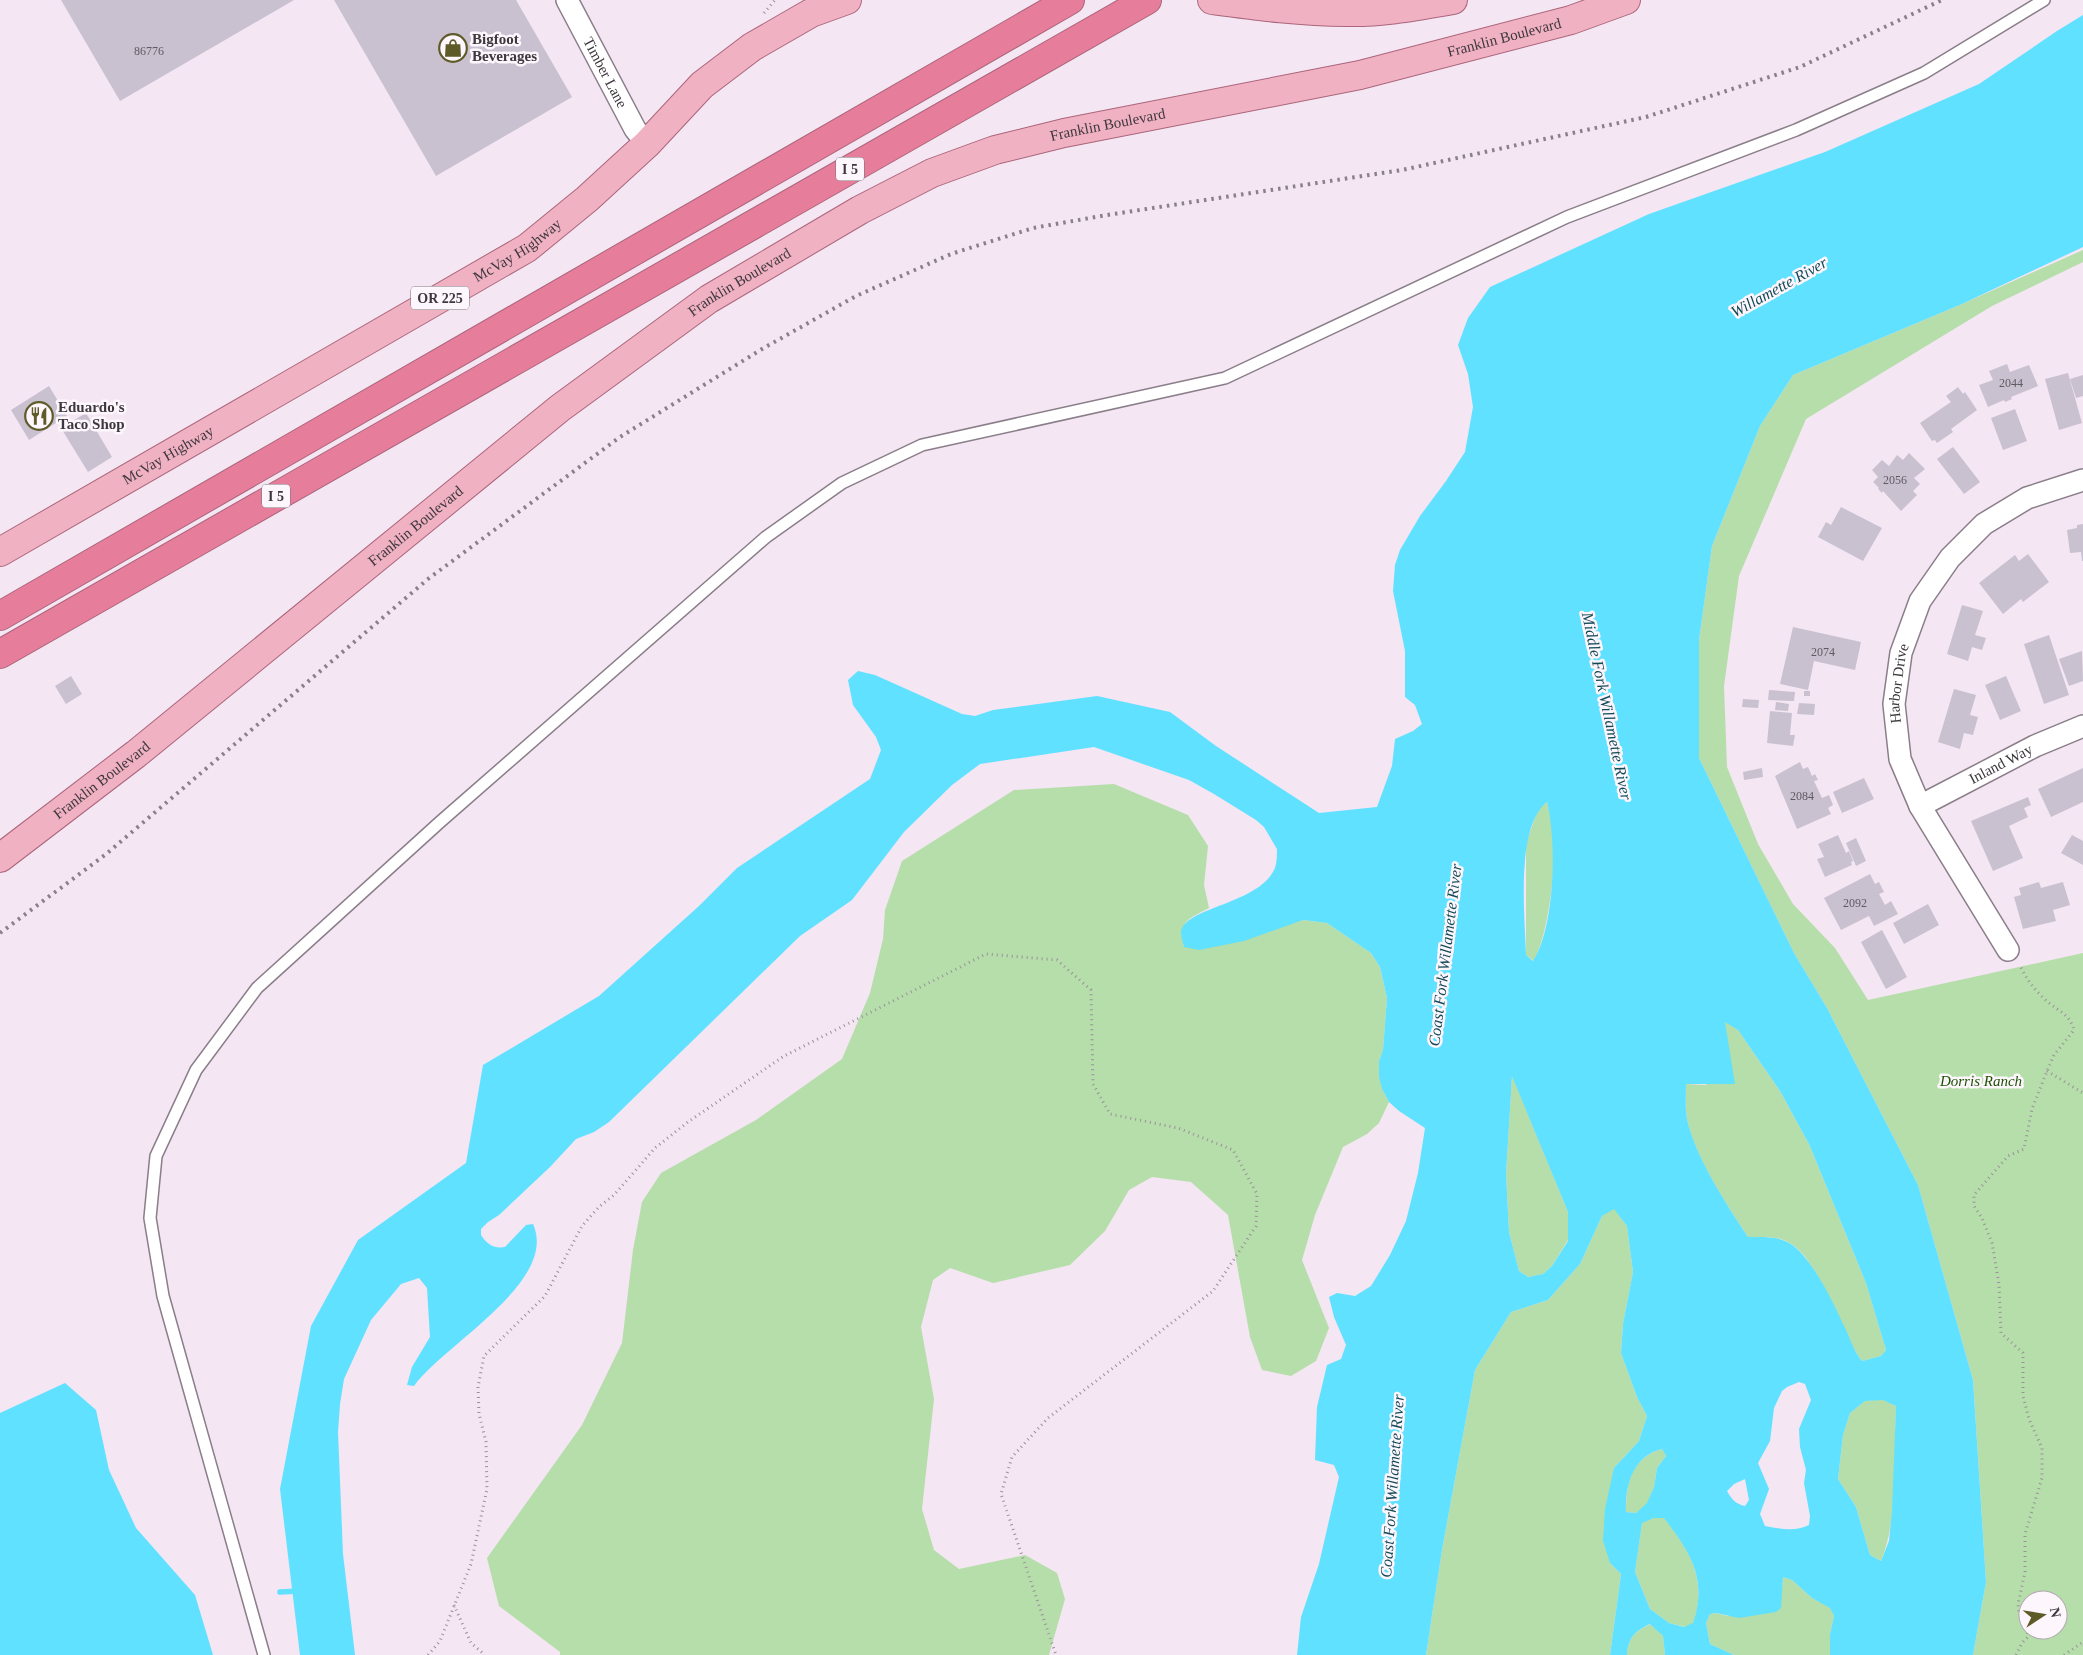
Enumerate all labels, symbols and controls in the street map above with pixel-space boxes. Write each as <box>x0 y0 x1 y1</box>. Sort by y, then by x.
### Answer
street label: Franklin Boulevard <box>1445 15 1563 60</box>
place label: Bigfoot Beverages <box>472 31 537 64</box>
shop icon: Bigfoot Beverages <box>438 33 468 63</box>
street label: Timber Lane <box>580 35 631 111</box>
house number: 86776 <box>134 44 164 58</box>
street label: Franklin Boulevard <box>1048 105 1167 144</box>
road number: I 5 <box>836 157 864 180</box>
street label: McVay Highway <box>471 215 565 285</box>
street label: Franklin Boulevard <box>685 244 794 319</box>
water label: Willamette River <box>1728 253 1831 320</box>
road number: OR 225 <box>411 286 469 310</box>
house number: 2044 <box>1999 376 2023 390</box>
place label: Eduardo's Taco Shop <box>58 399 125 432</box>
restaurant icon: Eduardo's Taco Shop <box>24 401 54 431</box>
street label: McVay Highway <box>120 422 217 488</box>
house number: 2056 <box>1883 473 1907 487</box>
street label: Franklin Boulevard <box>365 482 466 569</box>
road number: I 5 <box>262 484 290 508</box>
water label: Middle Fork Willamette River <box>1579 610 1635 802</box>
street label: Harbor Drive <box>1886 641 1912 724</box>
house number: 2074 <box>1811 645 1835 659</box>
street label: Franklin Boulevard <box>50 738 153 822</box>
street label: Inland Way <box>1966 741 2035 787</box>
house number: 2084 <box>1790 789 1814 803</box>
water label: Coast Fork Willamette River <box>1425 862 1465 1047</box>
house number: 2092 <box>1843 896 1867 910</box>
park label: Dorris Ranch <box>1939 1073 2022 1089</box>
water label: Coast Fork Willamette River <box>1377 1393 1407 1578</box>
north arrow <box>2018 1590 2068 1640</box>
text: N <box>2047 1606 2064 1619</box>

